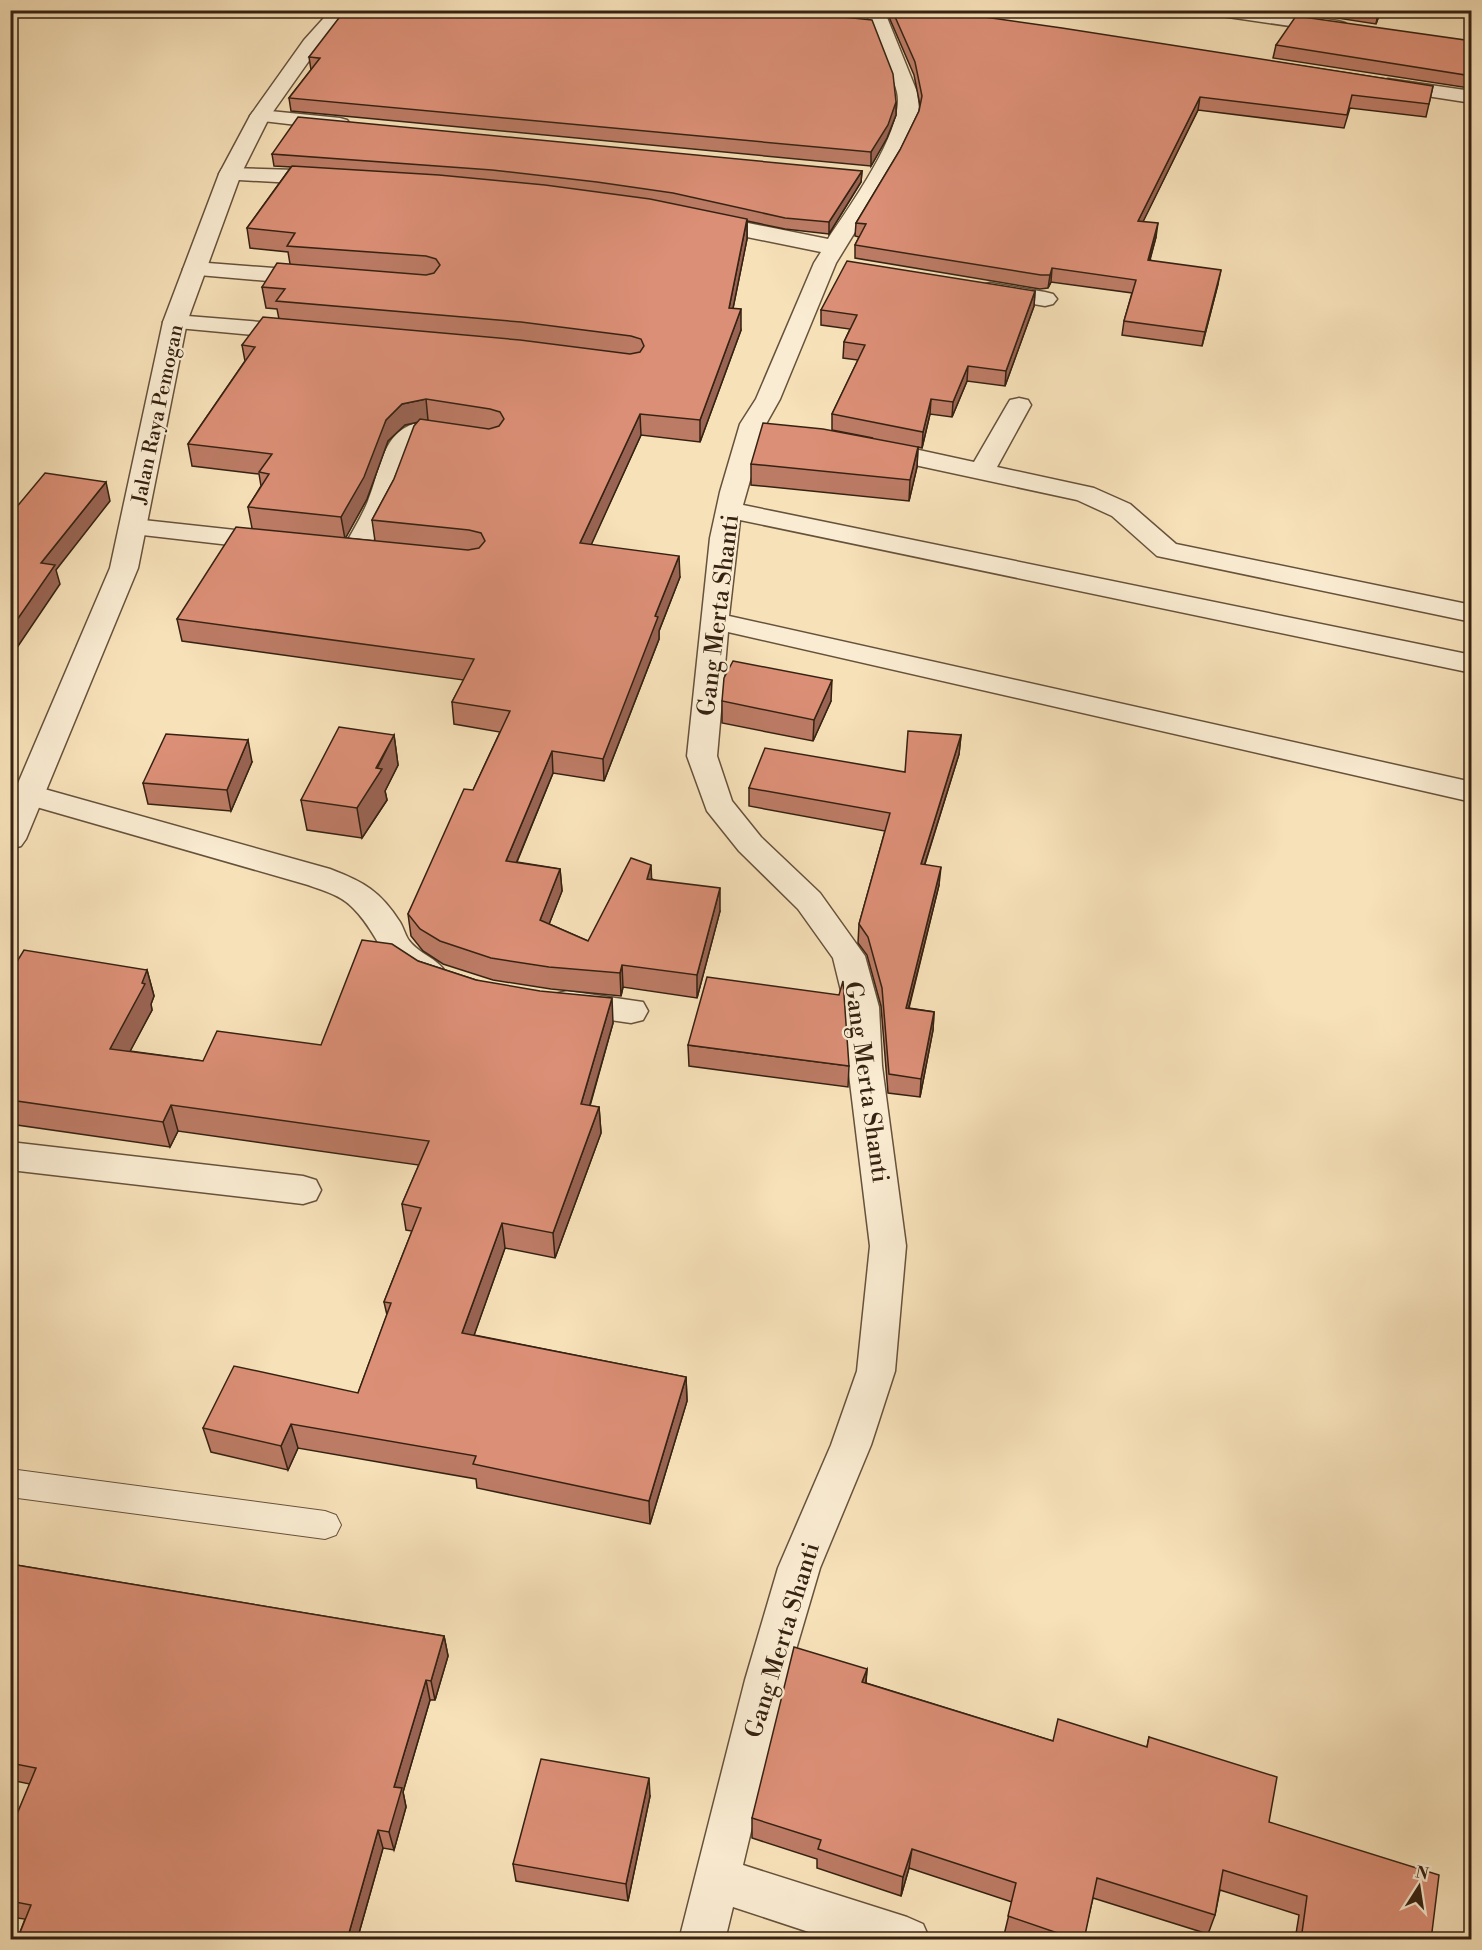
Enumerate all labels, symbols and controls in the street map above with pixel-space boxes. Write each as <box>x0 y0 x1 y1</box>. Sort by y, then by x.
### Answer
street label: Jalan Raya Pemogan <box>127 322 190 507</box>
street label: Gang Merta Shanti <box>692 513 746 718</box>
street label: Gang Merta Shanti <box>837 980 895 1185</box>
street label: Gang Merta Shanti <box>739 1539 827 1742</box>
north arrow <box>1389 1857 1449 1917</box>
text: N <box>1414 1862 1431 1884</box>

